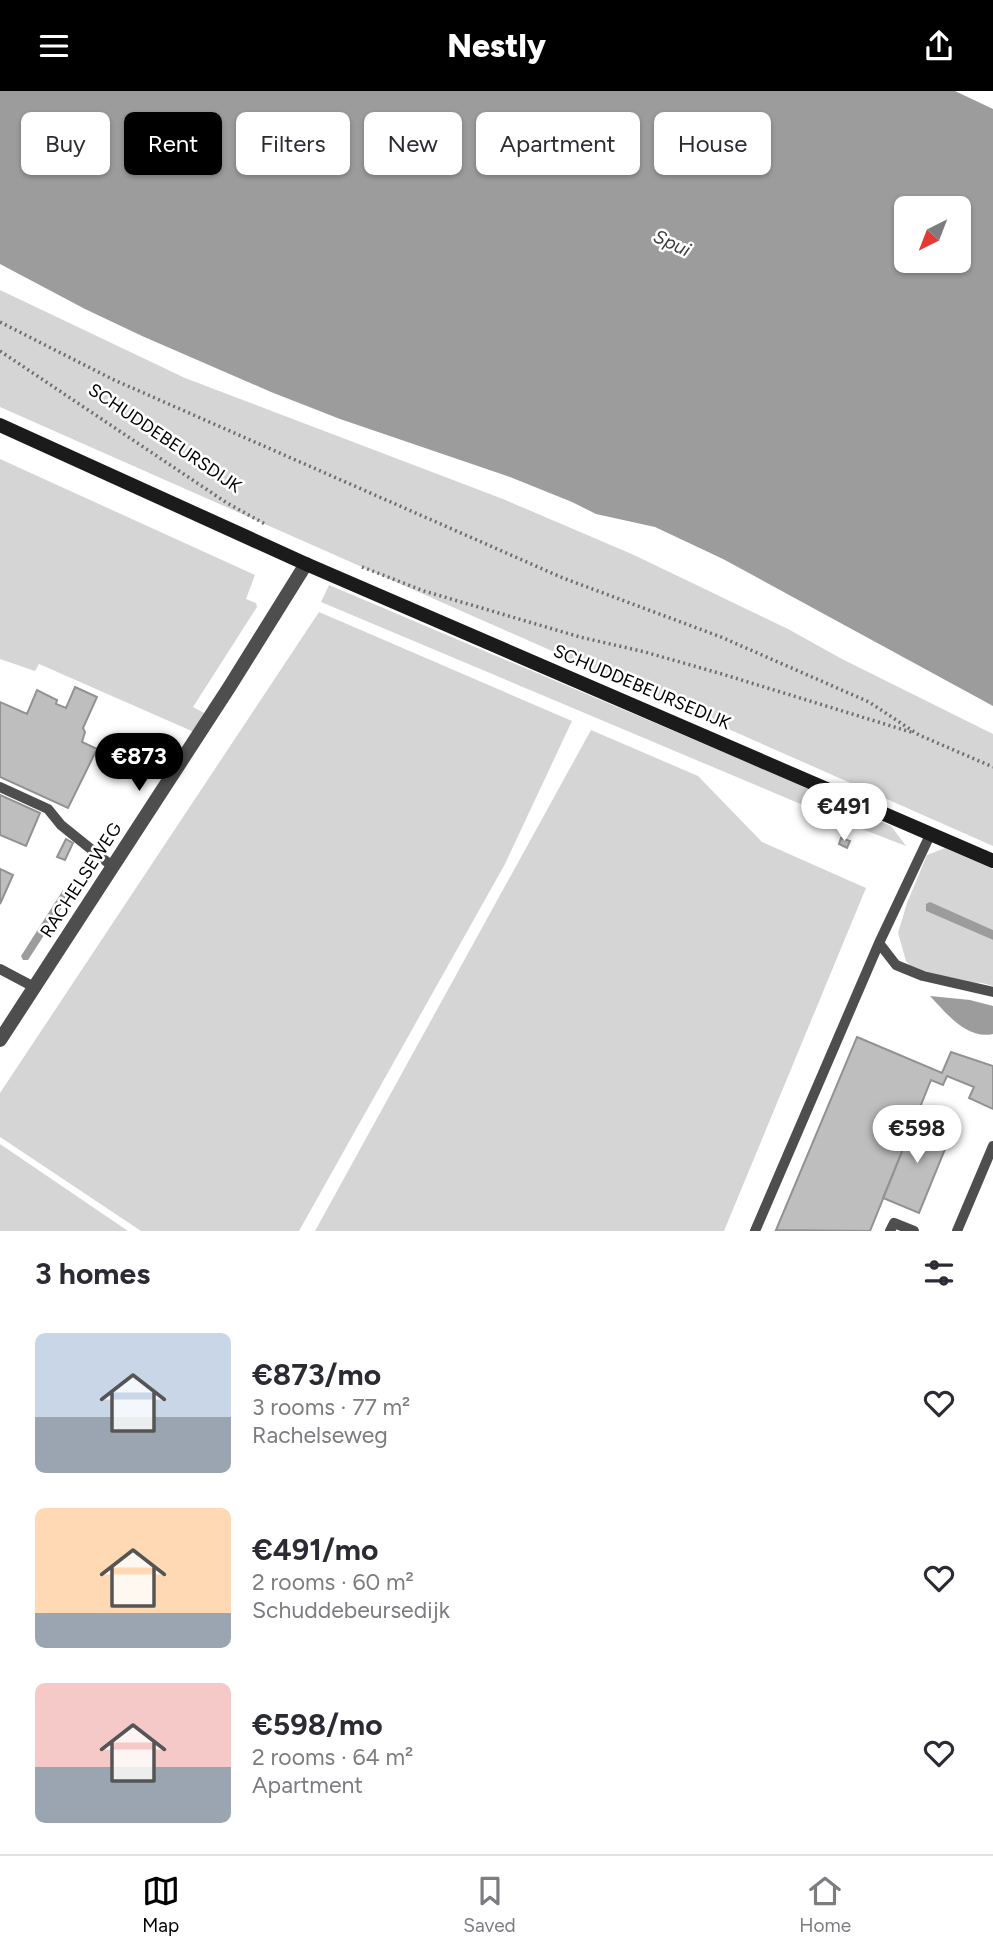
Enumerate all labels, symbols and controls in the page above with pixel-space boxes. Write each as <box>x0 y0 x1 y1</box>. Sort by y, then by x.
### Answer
icon: menu <box>35 27 73 65</box>
text: Nestly <box>447 27 546 65</box>
icon: share <box>920 27 958 65</box>
chip: Buy <box>21 112 110 175</box>
chip: Rent <box>124 112 222 175</box>
chip: Filters <box>236 112 350 175</box>
chip: New <box>364 112 462 175</box>
chip: Apartment <box>476 112 640 175</box>
chip: House <box>654 112 771 175</box>
north arrow <box>894 196 971 273</box>
map controls <box>894 196 971 273</box>
water label: Spui <box>650 225 695 262</box>
street label: SCHUDDEBEURSDIJK <box>84 379 246 497</box>
street label: SCHUDDEBEURSEDIJK <box>550 640 734 734</box>
pin: €873 <box>98 733 180 793</box>
text: €873 <box>111 742 167 770</box>
pin: €491 <box>803 783 885 843</box>
text: €491 <box>817 792 871 820</box>
street label: RACHELSEWEG <box>36 818 127 942</box>
pin: €598 <box>876 1105 958 1165</box>
text: €598 <box>889 1114 945 1142</box>
icon: filters <box>920 1254 958 1292</box>
text: 3 homes <box>35 1255 150 1292</box>
text: €873/mo <box>252 1356 381 1393</box>
icon: home <box>91 1361 175 1445</box>
icon: heart <box>920 1384 958 1422</box>
text: 3 rooms · 77 m² <box>252 1393 410 1421</box>
text: Rachelseweg <box>252 1421 388 1449</box>
text: €491/mo <box>252 1531 378 1568</box>
icon: home <box>91 1536 175 1620</box>
icon: heart <box>920 1559 958 1597</box>
text: 2 rooms · 60 m² <box>252 1568 414 1596</box>
text: Schuddebeursedijk <box>252 1596 450 1624</box>
text: €598/mo <box>252 1706 383 1743</box>
icon: home <box>91 1711 175 1795</box>
icon: heart <box>920 1734 958 1772</box>
text: 2 rooms · 64 m² <box>252 1743 413 1771</box>
text: Apartment <box>252 1771 363 1799</box>
tab: Map <box>142 1872 180 1937</box>
tab: Saved <box>463 1872 516 1937</box>
tab: Home <box>799 1872 851 1937</box>

